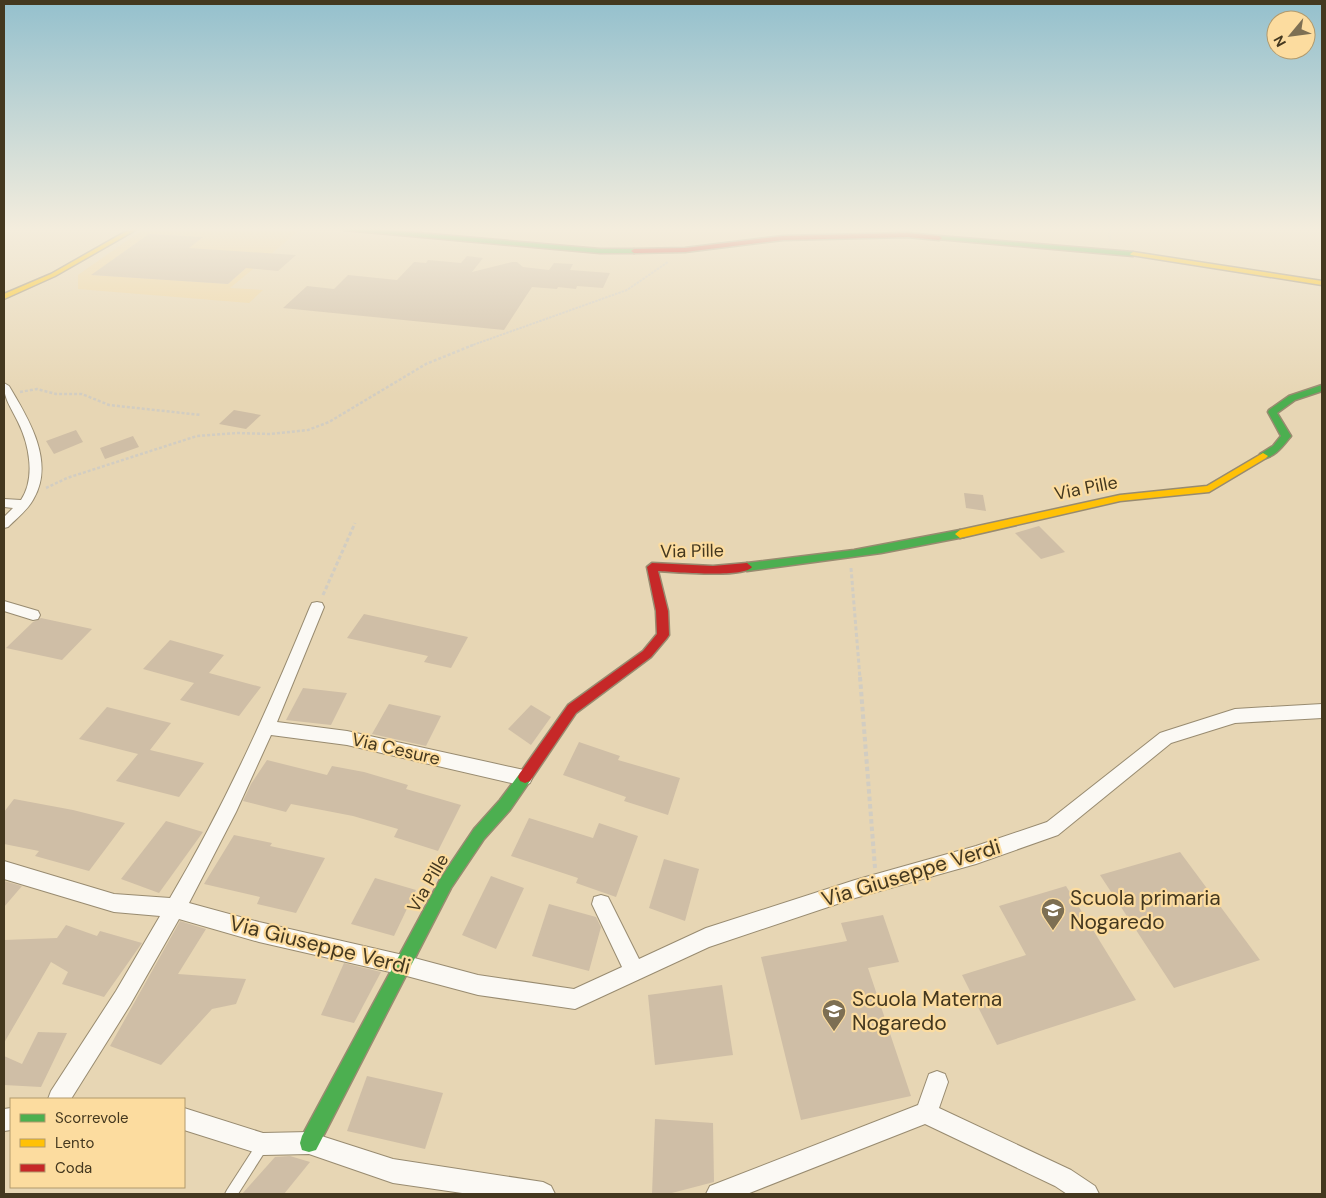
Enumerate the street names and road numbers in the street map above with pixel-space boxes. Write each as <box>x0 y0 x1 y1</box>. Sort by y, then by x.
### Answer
street label: Via Pille <box>1052 470 1120 506</box>
street label: Via Pille <box>660 538 724 564</box>
street label: Via Cesure <box>349 727 443 771</box>
street label: Via Giuseppe Verdi <box>818 832 1004 914</box>
street label: Via Pille <box>402 849 454 917</box>
street label: Via Giuseppe Verdi <box>227 909 413 981</box>

